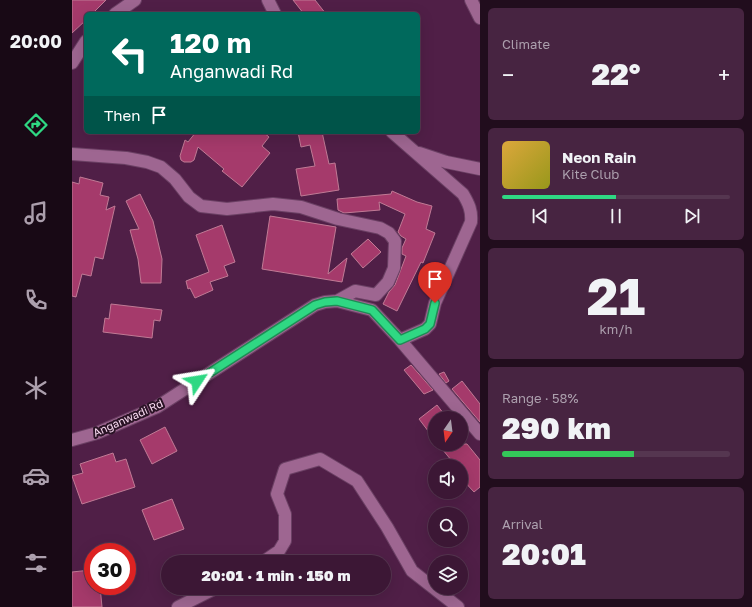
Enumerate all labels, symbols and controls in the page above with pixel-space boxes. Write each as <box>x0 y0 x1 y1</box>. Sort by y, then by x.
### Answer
text: 120 m <box>170 26 251 59</box>
icon: left <box>104 28 156 80</box>
text: 20:00 <box>10 30 62 52</box>
text: Climate <box>502 36 550 52</box>
text: 22° <box>592 56 640 92</box>
text: Anganwadi Rd <box>170 60 293 82</box>
text: − <box>502 61 514 88</box>
text: + <box>718 61 730 88</box>
icon: arrive <box>148 104 170 126</box>
text: Then <box>104 106 140 124</box>
icon: directions <box>22 111 50 139</box>
text: Neon Rain <box>562 148 636 166</box>
text: Kite Club <box>562 166 619 182</box>
icon: music <box>22 199 50 227</box>
icon: previous <box>529 205 551 227</box>
icon: pause <box>605 205 627 227</box>
icon: next <box>681 205 703 227</box>
pin <box>418 262 452 303</box>
text: 21 <box>587 264 645 326</box>
icon: arrive <box>424 268 446 290</box>
icon: phone <box>22 286 50 314</box>
text: km/h <box>599 321 633 337</box>
position arrow <box>176 360 218 402</box>
icon: climate <box>22 374 50 402</box>
text: Range · 58% <box>502 390 578 406</box>
street label: Anganwadi Rd <box>91 396 165 439</box>
text: 290 km <box>502 410 611 446</box>
north arrow <box>428 411 468 451</box>
map controls <box>428 411 468 595</box>
button: sound <box>428 459 468 499</box>
icon: car <box>22 462 50 490</box>
button: search <box>428 507 468 547</box>
text: Arrival <box>502 516 543 532</box>
text: 20:01 <box>502 536 586 572</box>
speed limit sign: 30 <box>84 543 136 595</box>
icon: filters <box>22 549 50 577</box>
button: layers <box>428 555 468 595</box>
text: 20:01 · 1 min · 150 m <box>201 566 351 584</box>

